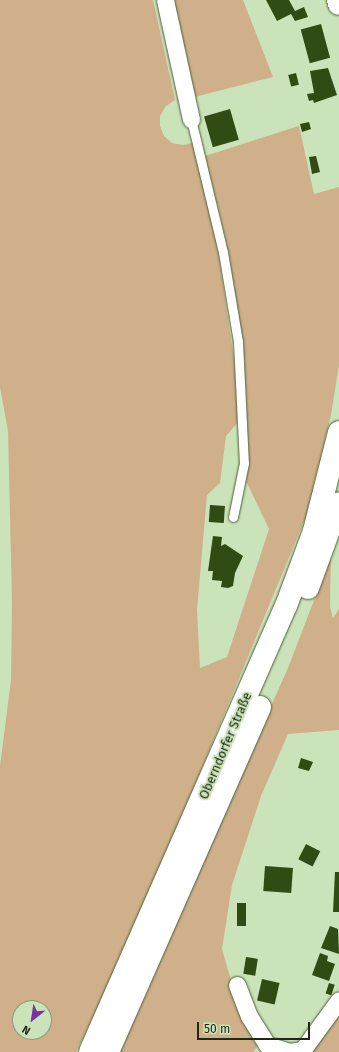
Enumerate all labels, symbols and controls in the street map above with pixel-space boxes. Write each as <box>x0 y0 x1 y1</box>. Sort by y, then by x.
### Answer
street label: Oberndorfer Straße <box>196 690 256 802</box>
north arrow <box>12 1000 52 1040</box>
scale bar <box>199 1014 312 1040</box>
text: 50 m <box>204 1022 230 1036</box>
text: N <box>20 1023 33 1037</box>

